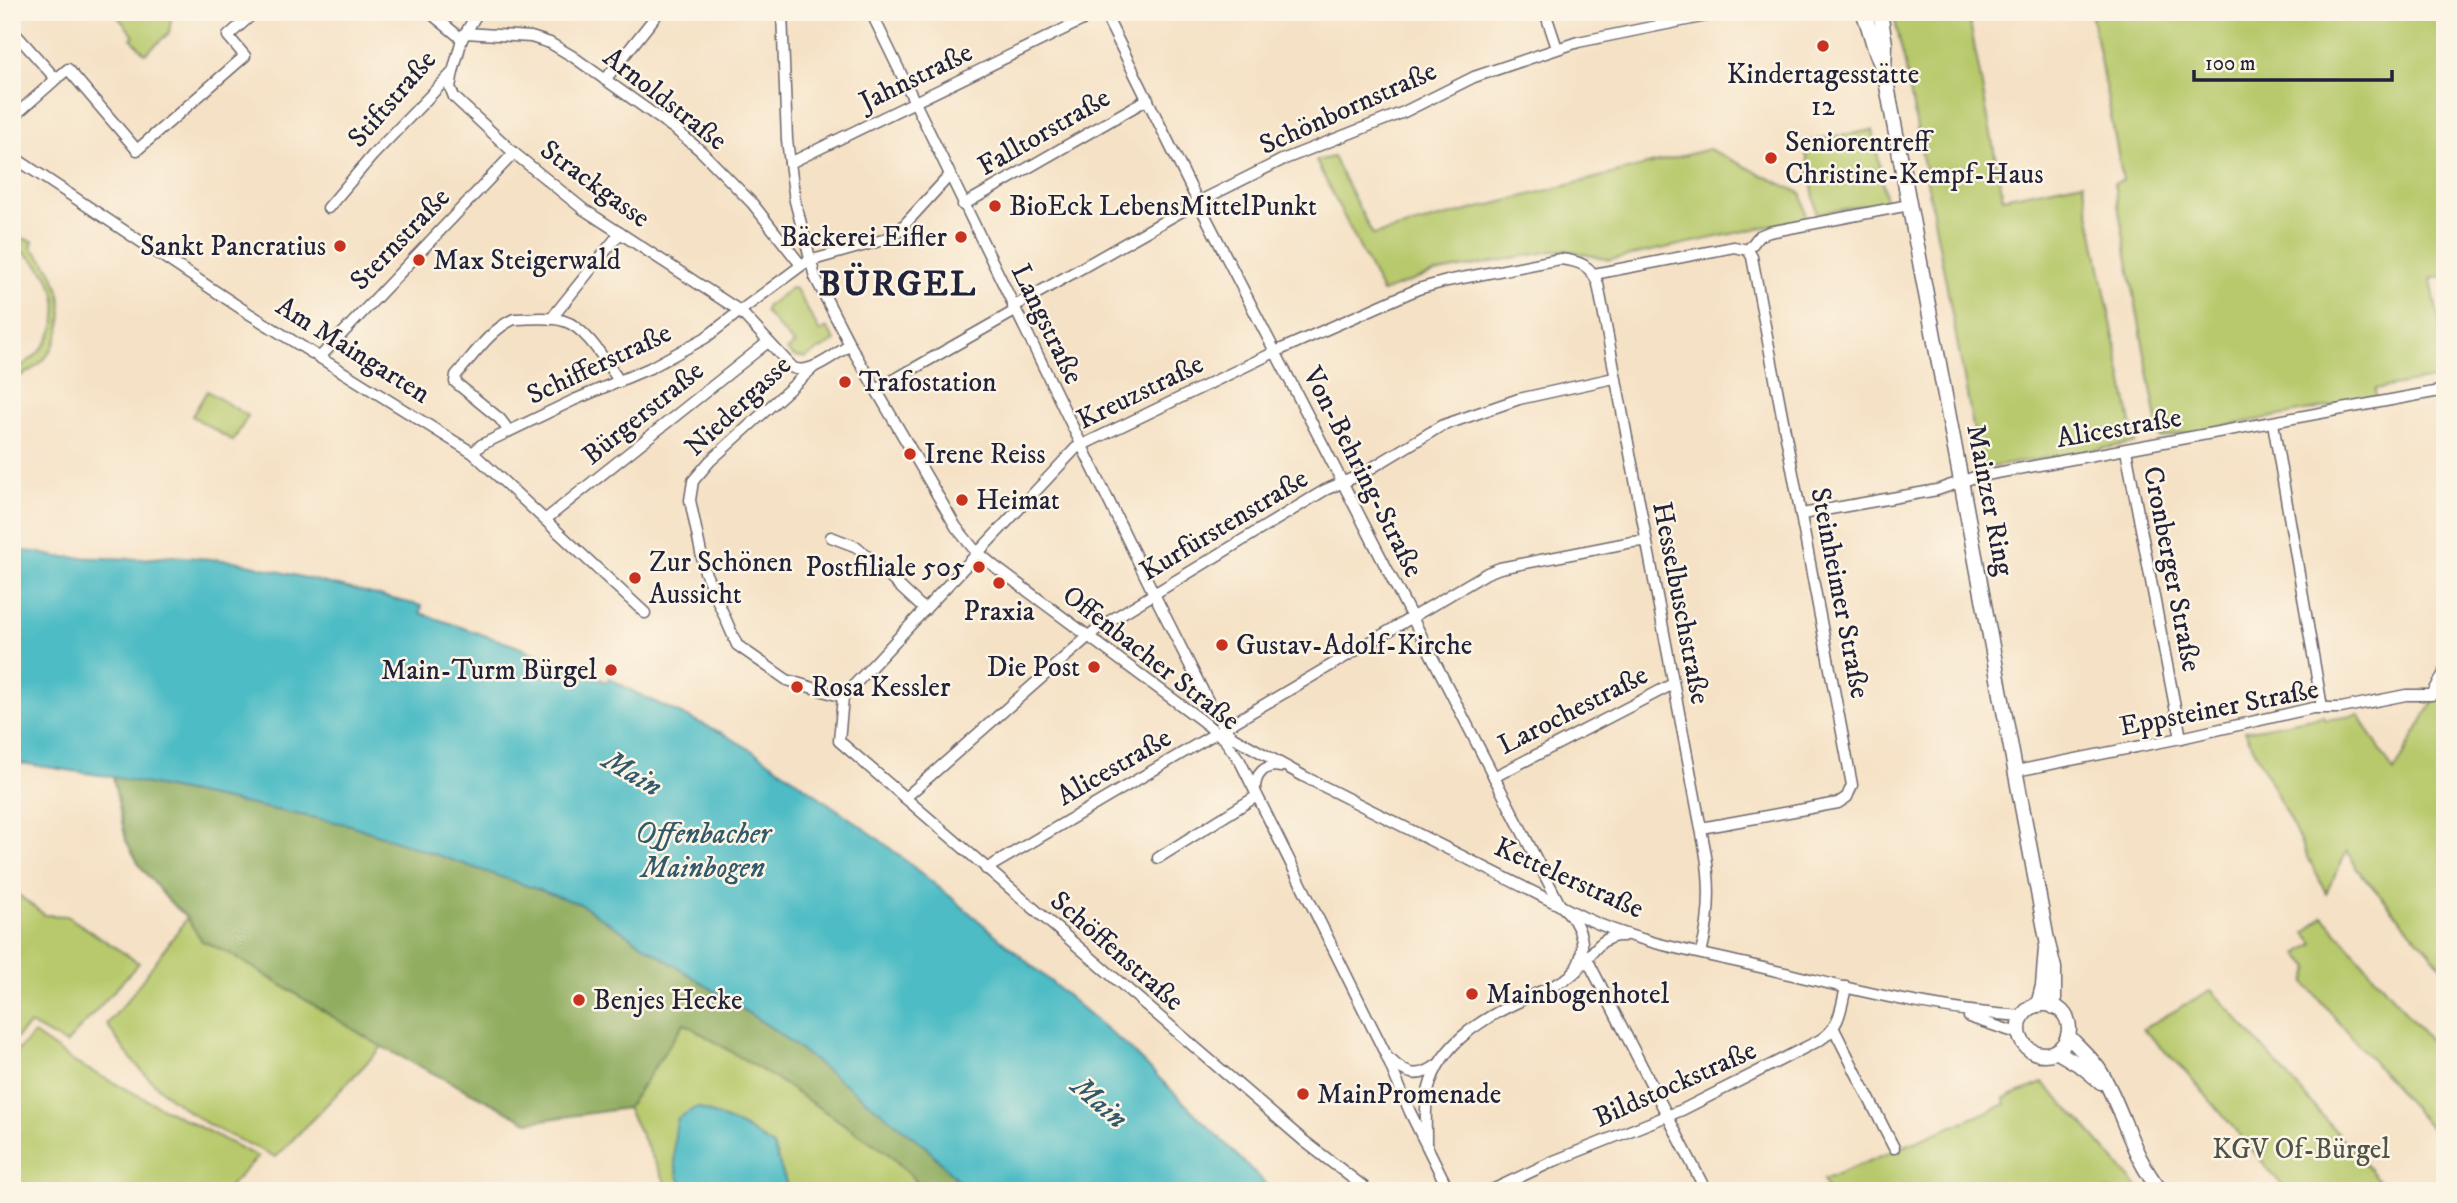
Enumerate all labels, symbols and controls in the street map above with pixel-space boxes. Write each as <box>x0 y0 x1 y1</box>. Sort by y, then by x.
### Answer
street label: Jahnstraße <box>851 35 978 121</box>
marker: Kindertagesstätte 12 <box>1815 38 1831 54</box>
scale bar <box>2194 38 2392 82</box>
street label: Arnoldstraße <box>596 40 734 158</box>
street label: Stiftstraße <box>340 43 444 155</box>
text: 100 m <box>2205 51 2256 77</box>
street label: Schönbornstraße <box>1254 53 1442 163</box>
place label: Kindertagesstätte 12 <box>1727 57 1919 124</box>
street label: Falltorstraße <box>972 80 1116 184</box>
place label: Seniorentreff Christine-Kempf-Haus <box>1785 125 2044 192</box>
street label: Strackgasse <box>533 132 657 236</box>
marker: Seniorentreff Christine-Kempf-Haus <box>1763 150 1779 166</box>
street label: Sternstraße <box>342 180 458 298</box>
place label: BioEck LebensMittelPunkt <box>1009 189 1317 224</box>
marker: BioEck LebensMittelPunkt <box>987 198 1003 214</box>
place label: Bäckerei Eifler <box>780 220 948 255</box>
place label: Sankt Pancratius <box>140 229 326 264</box>
marker: Bäckerei Eifler <box>953 229 969 245</box>
marker: Sankt Pancratius <box>332 238 348 254</box>
place label: Max Steigerwald <box>433 243 621 278</box>
marker: Max Steigerwald <box>411 252 427 268</box>
street label: Langstraße <box>1003 258 1091 390</box>
district label: BÜRGEL <box>819 262 977 307</box>
street label: Am Maingarten <box>269 289 437 411</box>
street label: Schifferstraße <box>521 315 677 413</box>
street label: Kreuzstraße <box>1071 346 1209 438</box>
street label: Niedergasse <box>677 348 799 464</box>
street label: Bürgerstraße <box>575 353 711 473</box>
street label: Von-Behring-Straße <box>1294 360 1431 583</box>
place label: Trafostation <box>859 365 997 400</box>
marker: Trafostation <box>837 374 853 390</box>
street label: Alicestraße <box>2054 400 2184 456</box>
street label: Mainzer Ring <box>1958 421 2022 579</box>
place label: Irene Reiss <box>924 437 1046 472</box>
marker: Irene Reiss <box>902 446 918 462</box>
street label: Kurfürstenstraße <box>1134 461 1314 589</box>
street label: Cronberger Straße <box>2135 463 2209 675</box>
place label: Heimat <box>976 483 1060 518</box>
street label: Steinheimer Straße <box>1802 485 1878 701</box>
marker: Heimat <box>954 492 970 508</box>
street label: Hesselbuschstraße <box>1644 499 1718 707</box>
place label: Zur Schönen Aussicht <box>649 545 793 612</box>
place label: Postfiliale 505 <box>805 550 965 585</box>
marker: Postfiliale 505 <box>971 559 987 575</box>
marker: Zur Schönen Aussicht <box>627 570 643 586</box>
marker: Praxia <box>991 575 1007 591</box>
street label: Offenbacher Straße <box>1055 578 1247 738</box>
place label: Praxia <box>963 594 1035 629</box>
place label: Gustav-Adolf-Kirche <box>1236 628 1472 663</box>
marker: Gustav-Adolf-Kirche <box>1214 637 1230 653</box>
place label: Die Post <box>987 650 1080 685</box>
place label: Main-Turm Bürgel <box>381 653 598 688</box>
street label: Larochestraße <box>1492 657 1654 763</box>
marker: Die Post <box>1086 659 1102 675</box>
marker: Main-Turm Bürgel <box>603 662 619 678</box>
place label: Rosa Kessler <box>811 670 951 705</box>
street label: Eppsteiner Straße <box>2116 672 2322 744</box>
marker: Rosa Kessler <box>789 679 805 695</box>
street label: Alicestraße <box>1051 720 1177 814</box>
water label: Main <box>594 741 668 806</box>
water label: Offenbacher Mainbogen <box>635 816 773 887</box>
street label: Kettelerstraße <box>1489 829 1649 927</box>
street label: Schöffenstraße <box>1043 883 1191 1019</box>
place label: Mainbogenhotel <box>1486 977 1670 1012</box>
place label: Benjes Hecke <box>593 983 743 1018</box>
marker: Mainbogenhotel <box>1464 986 1480 1002</box>
marker: Benjes Hecke <box>571 992 587 1008</box>
street label: Bildstockstraße <box>1588 1033 1762 1135</box>
water label: Main <box>1062 1067 1135 1137</box>
place label: MainPromenade <box>1317 1077 1501 1112</box>
marker: MainPromenade <box>1295 1086 1311 1102</box>
park label: KGV Of-Bürgel <box>2212 1132 2390 1167</box>

